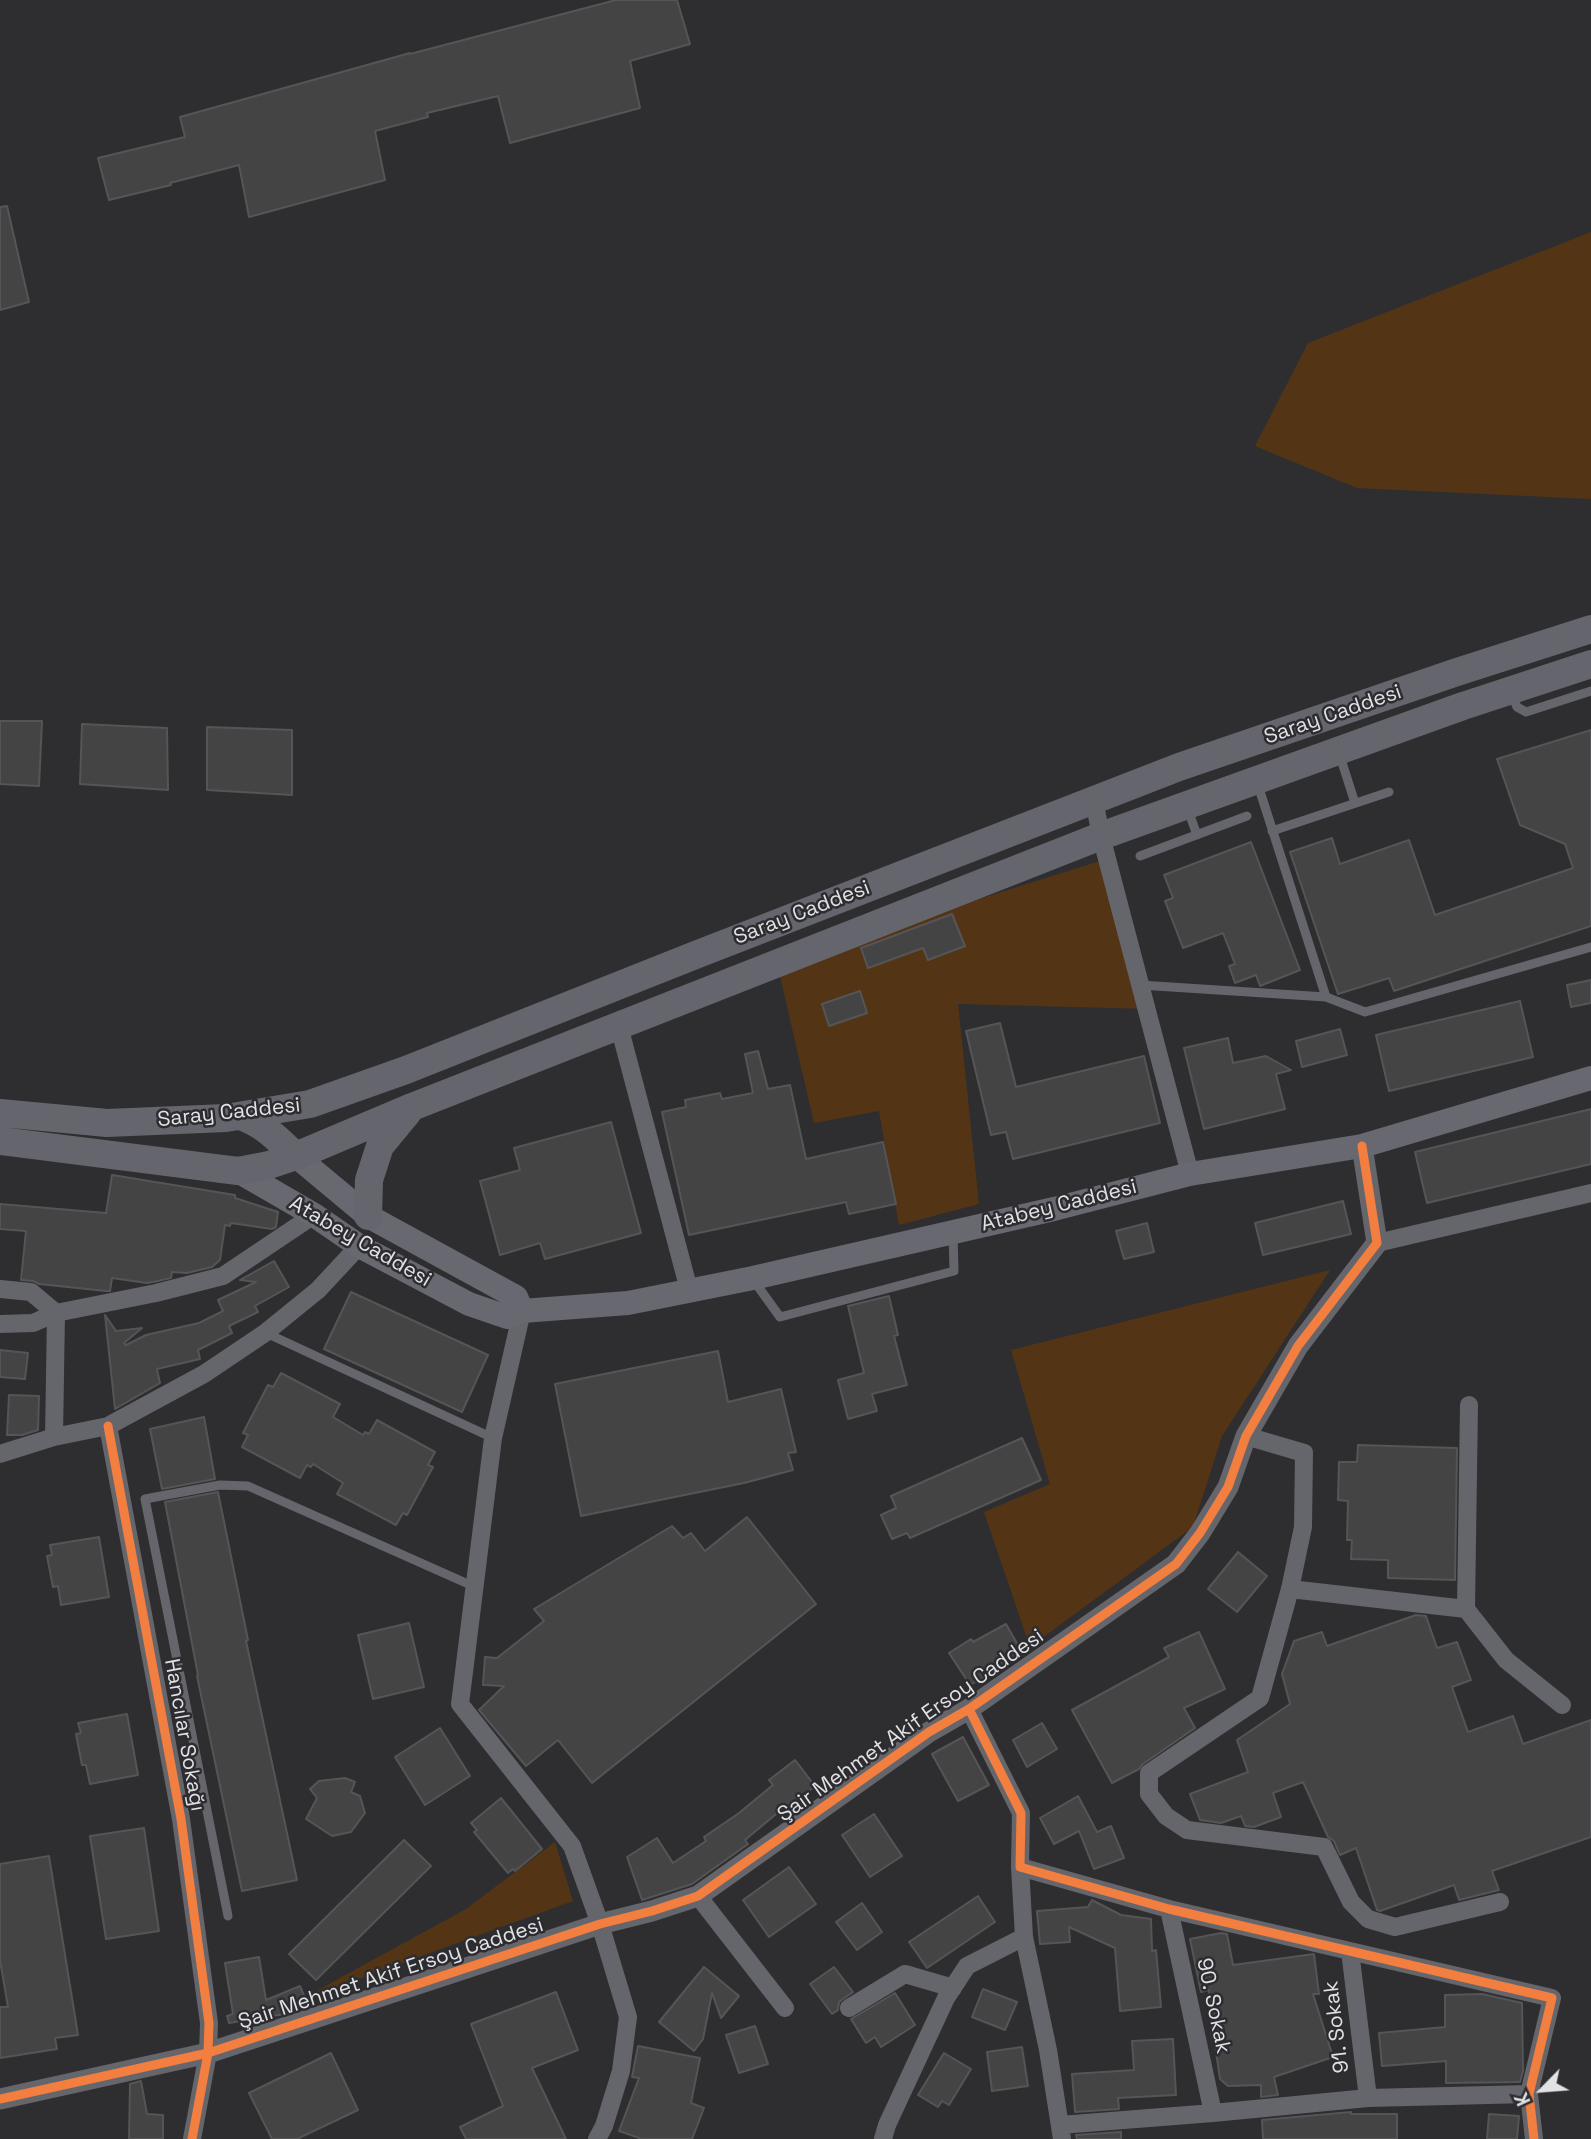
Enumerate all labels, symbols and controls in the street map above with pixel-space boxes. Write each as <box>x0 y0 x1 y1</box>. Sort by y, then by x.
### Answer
street label: Saray Caddesi <box>1261 680 1405 750</box>
street label: Saray Caddesi <box>730 876 874 950</box>
street label: Saray Caddesi <box>156 1093 302 1133</box>
street label: Atabey Caddesi <box>978 1174 1140 1238</box>
street label: Atabey Caddesi <box>285 1191 435 1293</box>
street label: Şair Mehmet Akif Ersoy Caddesi <box>773 1624 1049 1828</box>
street label: Hancılar Sokağı <box>158 1657 210 1813</box>
street label: Şair Mehmet Akif Ersoy Caddesi <box>235 1913 547 2035</box>
street label: 90. Sokak <box>1191 1956 1235 2056</box>
street label: 91. Sokak <box>1319 1979 1355 2075</box>
north arrow <box>1507 2055 1577 2125</box>
text: K <box>1509 2088 1536 2110</box>

